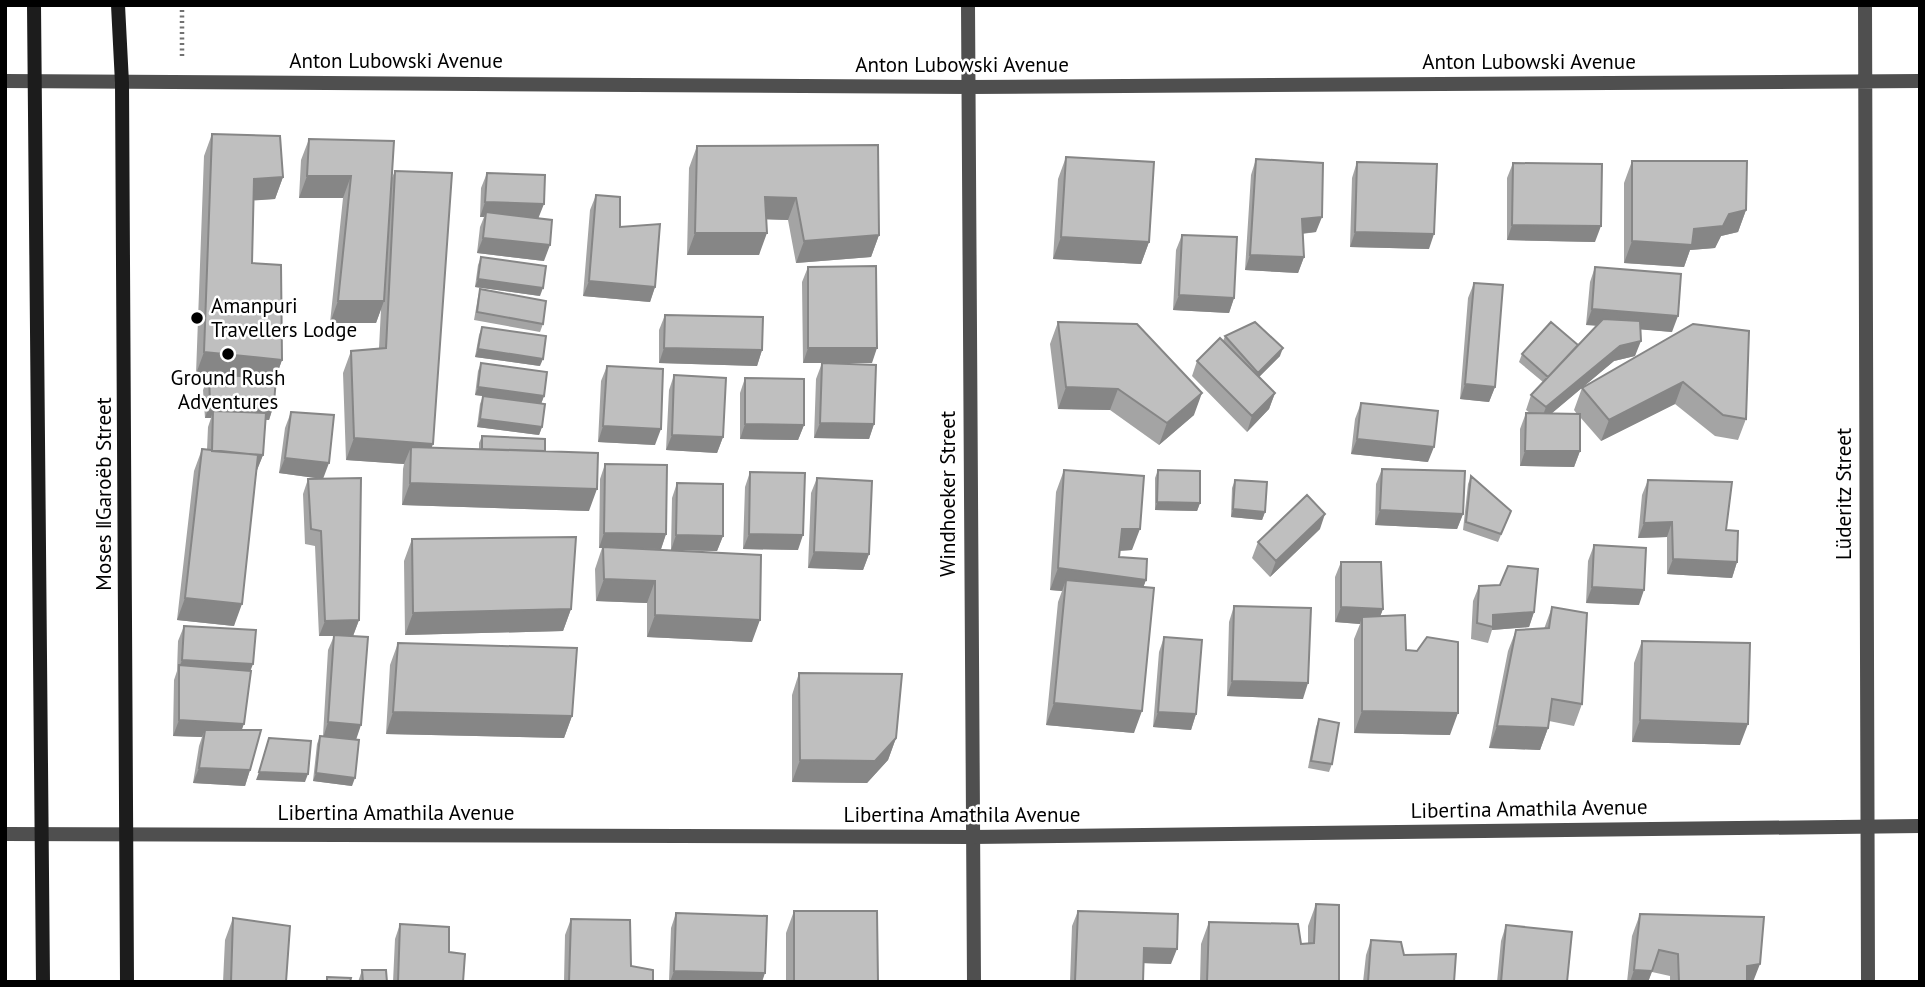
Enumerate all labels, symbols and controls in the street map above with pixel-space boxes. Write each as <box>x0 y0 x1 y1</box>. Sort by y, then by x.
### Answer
street label: Anton Lubowski Avenue <box>289 47 503 74</box>
street label: Anton Lubowski Avenue <box>1422 48 1636 75</box>
street label: Anton Lubowski Avenue <box>855 51 1069 78</box>
place label: Amanpuri Travellers Lodge <box>211 292 357 343</box>
marker: Amanpuri Travellers Lodge <box>189 310 205 326</box>
marker: Ground Rush Adventures <box>220 346 236 362</box>
place label: Ground Rush Adventures <box>171 364 285 415</box>
street label: Moses ǁGaroëb Street <box>90 397 117 591</box>
street label: Windhoeker Street <box>934 411 961 577</box>
street label: Lüderitz Street <box>1830 428 1857 560</box>
street label: Libertina Amathila Avenue <box>1410 793 1648 824</box>
street label: Libertina Amathila Avenue <box>278 799 514 826</box>
street label: Libertina Amathila Avenue <box>844 801 1080 828</box>

